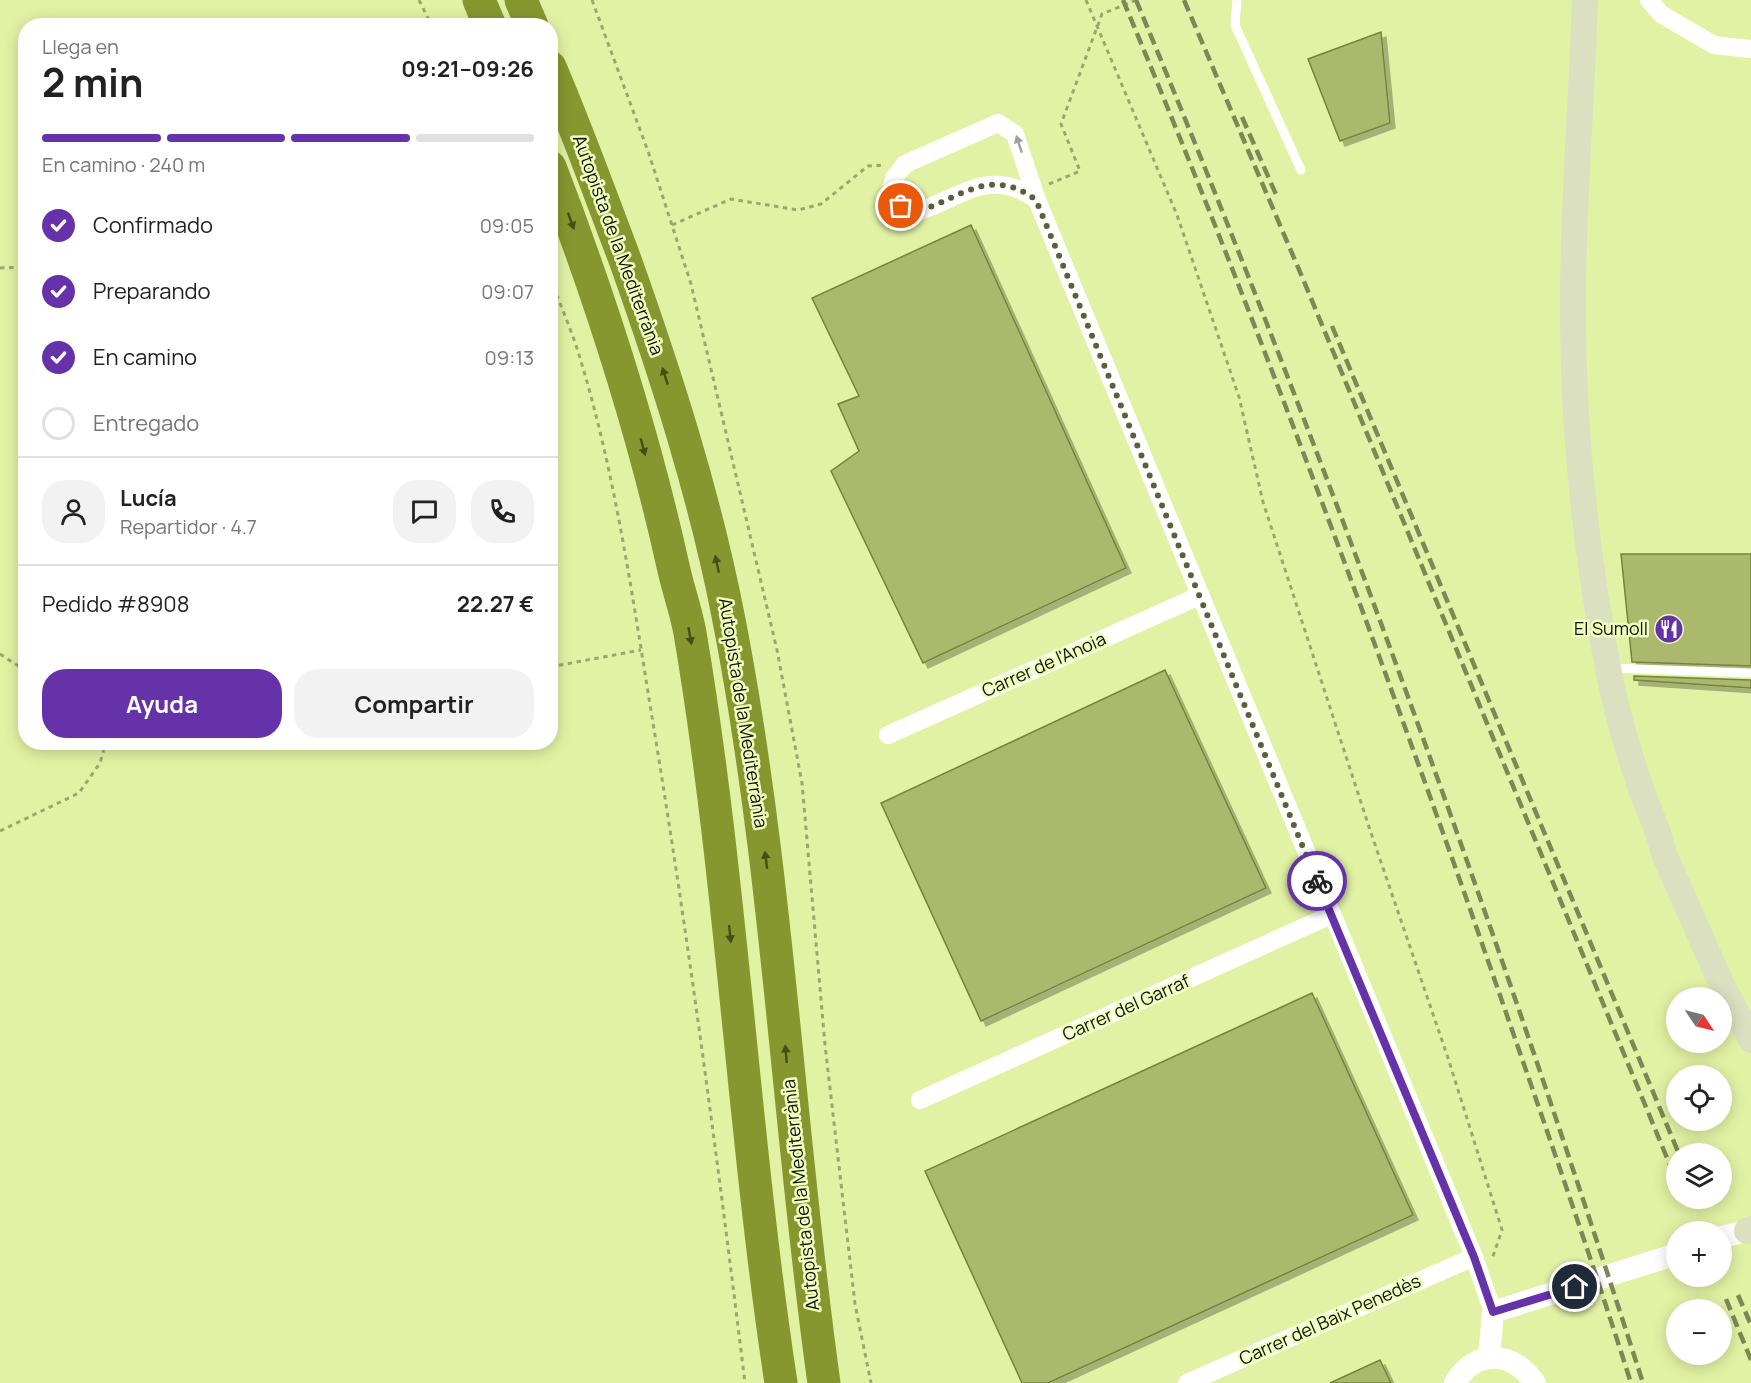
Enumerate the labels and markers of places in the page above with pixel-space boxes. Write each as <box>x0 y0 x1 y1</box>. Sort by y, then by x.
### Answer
pin <box>875 180 926 231</box>
restaurant icon: El Sumoll <box>1653 613 1685 645</box>
place label: El Sumoll <box>1574 616 1648 640</box>
pin <box>1549 1261 1600 1312</box>

